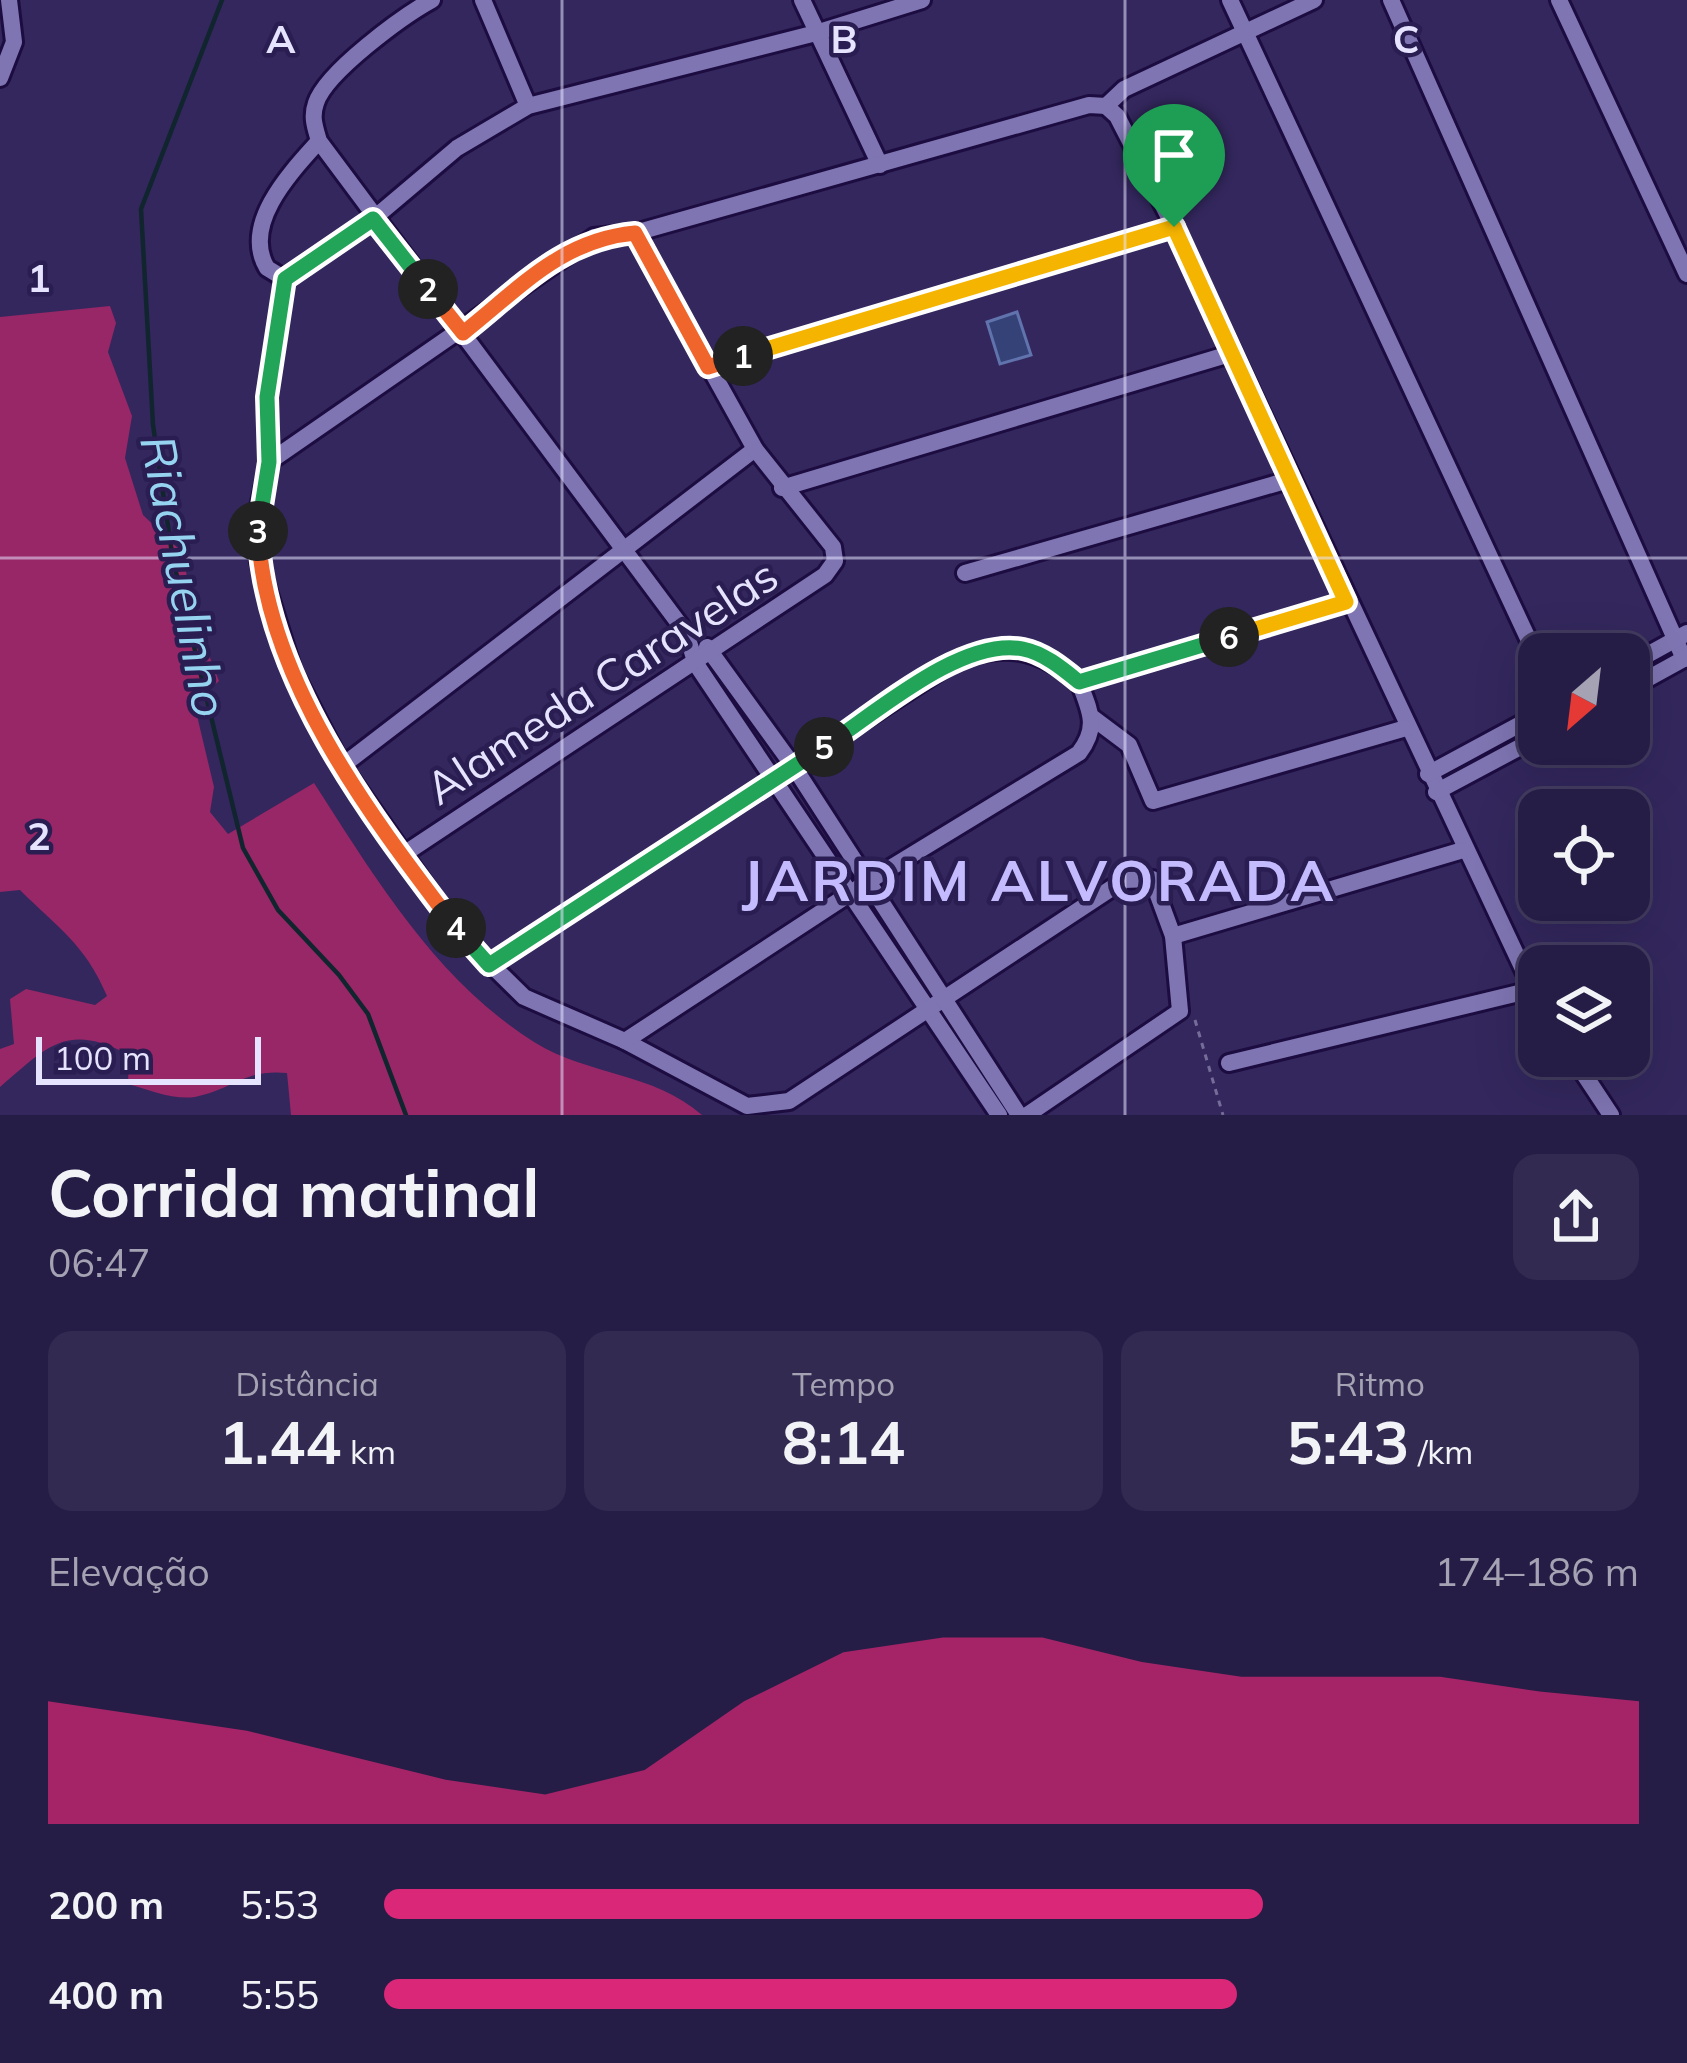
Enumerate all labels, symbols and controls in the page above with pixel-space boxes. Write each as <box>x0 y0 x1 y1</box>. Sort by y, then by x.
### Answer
text: A <box>266 14 296 63</box>
text: B <box>831 14 857 63</box>
text: C <box>1393 14 1419 63</box>
pin <box>1123 104 1225 227</box>
icon: arrive <box>1141 122 1207 188</box>
text: 1 <box>27 253 51 302</box>
pin: 2 <box>398 259 458 319</box>
text: 2 <box>418 268 438 309</box>
pin: 1 <box>713 326 773 386</box>
text: 1 <box>733 335 753 376</box>
water label: Riachuelinho <box>128 430 242 722</box>
pin: 3 <box>228 501 288 561</box>
text: 3 <box>248 510 268 551</box>
street label: Alameda Caravelas <box>414 546 788 816</box>
pin: 6 <box>1199 607 1259 667</box>
text: 6 <box>1219 616 1239 657</box>
north arrow <box>1518 633 1650 765</box>
map controls <box>1518 633 1650 1077</box>
pin: 5 <box>794 717 854 777</box>
text: 5 <box>814 726 834 767</box>
button: locate <box>1518 789 1650 921</box>
text: 2 <box>27 811 51 860</box>
district label: JARDIM ALVORADA <box>742 844 1336 915</box>
pin: 4 <box>426 898 486 958</box>
text: 4 <box>446 907 466 948</box>
button: layers <box>1518 945 1650 1077</box>
scale bar <box>36 1031 261 1084</box>
text: 100 m <box>54 1037 151 1078</box>
text: Corrida matinal <box>48 1151 539 1234</box>
button: share <box>1513 1154 1639 1280</box>
text: 06:47 <box>48 1238 151 1287</box>
text: Distância <box>235 1363 379 1404</box>
text: Tempo <box>792 1363 895 1404</box>
text: Ritmo <box>1335 1363 1425 1404</box>
text: 1.44 <box>218 1404 341 1479</box>
text: 8:14 <box>782 1404 905 1479</box>
text: 5:43 <box>1286 1404 1409 1479</box>
text: km <box>341 1431 396 1472</box>
text: /km <box>1409 1431 1473 1472</box>
text: Elevação <box>48 1547 210 1596</box>
text: 174–186 m <box>1434 1547 1639 1596</box>
text: 200 m <box>48 1880 164 1929</box>
text: 5:53 <box>240 1880 319 1929</box>
text: 400 m <box>48 1970 164 2019</box>
text: 5:55 <box>240 1970 319 2019</box>

